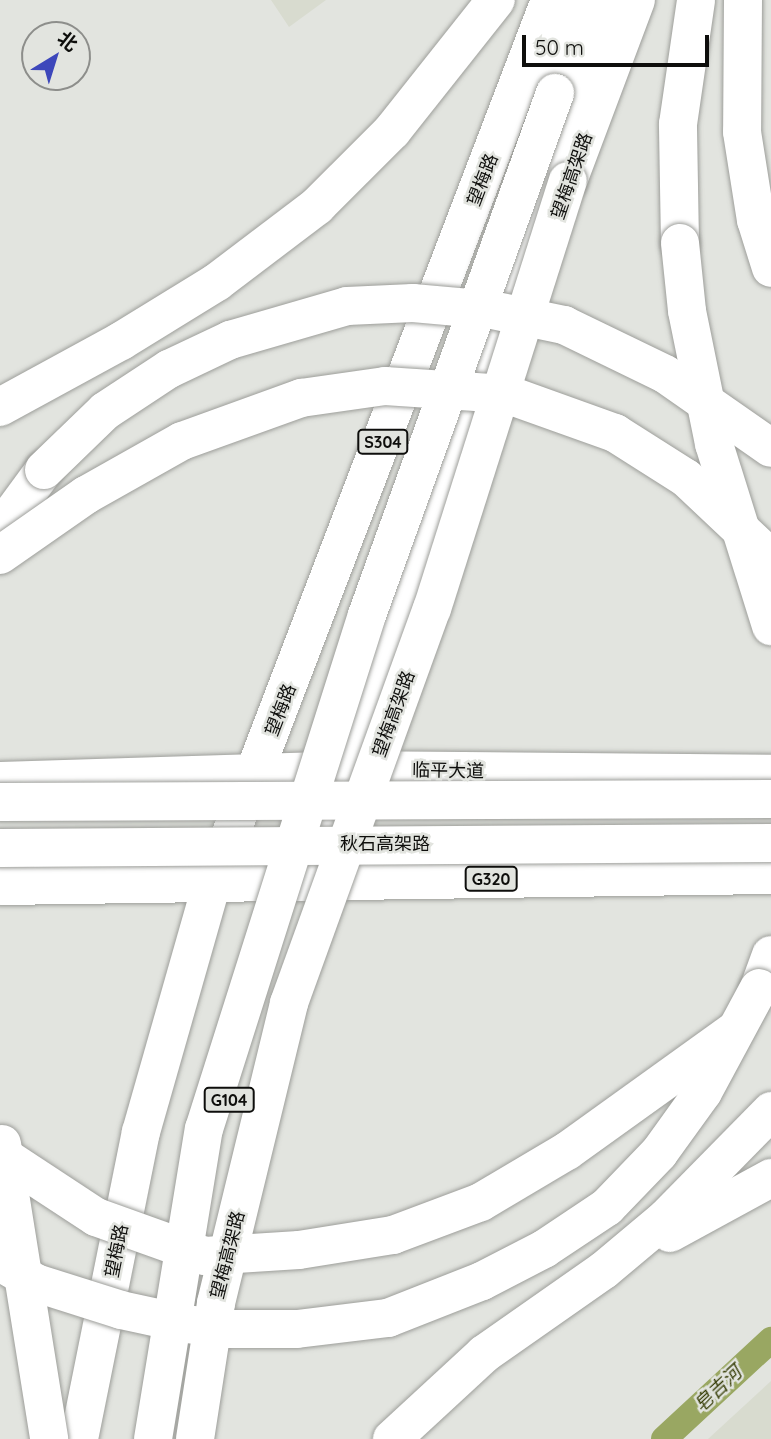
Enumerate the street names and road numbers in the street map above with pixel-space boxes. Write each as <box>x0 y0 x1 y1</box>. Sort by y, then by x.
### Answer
street label: 望梅高架路 <box>547 130 597 222</box>
street label: 望梅路 <box>463 151 503 209</box>
road number: S304 <box>357 430 409 454</box>
street label: 望梅高架路 <box>368 668 420 760</box>
street label: 望梅路 <box>261 681 301 739</box>
street label: 临平大道 <box>412 760 484 782</box>
street label: 秋石高架路 <box>340 833 430 855</box>
road number: G320 <box>463 866 519 892</box>
road number: G104 <box>203 1088 255 1112</box>
street label: 望梅高架路 <box>207 1209 249 1301</box>
street label: 望梅路 <box>101 1222 133 1280</box>

